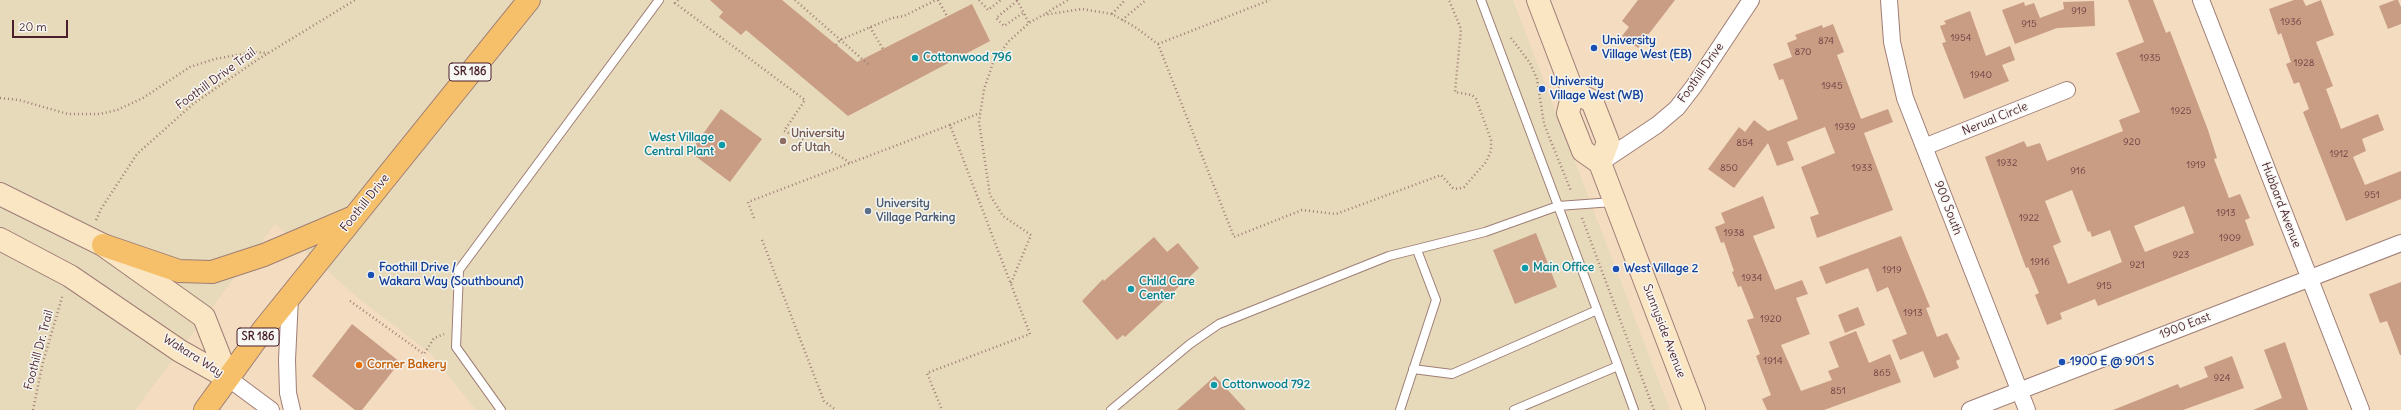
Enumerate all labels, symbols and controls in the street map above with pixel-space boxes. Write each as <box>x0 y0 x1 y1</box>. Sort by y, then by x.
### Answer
house number: 919 <box>2071 5 2087 17</box>
scale bar <box>14 12 70 38</box>
house number: 1936 <box>2280 16 2302 28</box>
house number: 915 <box>2021 18 2037 30</box>
text: 20 m <box>19 19 47 34</box>
house number: 1954 <box>1950 32 1972 44</box>
place label: University Village West (EB) <box>1602 34 1692 62</box>
house number: 874 <box>1818 35 1834 47</box>
street label: Foothill Drive <box>1675 40 1727 106</box>
marker: University Village West (EB) <box>1589 43 1599 53</box>
street label: Foothill Drive Trail <box>173 45 259 113</box>
house number: 870 <box>1794 46 1812 58</box>
place label: Cottonwood 796 <box>923 51 1012 65</box>
house number: 1935 <box>2139 52 2161 64</box>
marker: Cottonwood 796 <box>910 53 920 63</box>
house number: 1928 <box>2294 57 2314 69</box>
road number: SR 186 <box>449 63 491 81</box>
house number: 1940 <box>1970 69 1992 81</box>
place label: University Village West (WB) <box>1550 75 1643 103</box>
house number: 1945 <box>1821 80 1843 92</box>
marker: University Village West (WB) <box>1537 84 1547 94</box>
street label: Nerual Circle <box>1960 99 2030 139</box>
house number: 1925 <box>2171 105 2191 117</box>
house number: 1939 <box>1834 121 1856 133</box>
place label: University of Utah <box>791 127 845 155</box>
place label: West Village Central Plant <box>644 131 714 159</box>
marker: University of Utah <box>778 136 788 146</box>
house number: 920 <box>2123 136 2141 148</box>
house number: 854 <box>1736 137 1754 149</box>
marker: West Village Central Plant <box>717 140 727 150</box>
house number: 1912 <box>2329 148 2349 160</box>
house number: 1932 <box>1997 157 2017 169</box>
house number: 1919 <box>2186 159 2206 171</box>
street label: Hubbard Avenue <box>2258 160 2304 250</box>
house number: 850 <box>1720 162 1738 174</box>
house number: 1933 <box>1851 162 1873 174</box>
house number: 916 <box>2070 165 2086 177</box>
street label: Foothill Drive <box>337 171 393 235</box>
street label: 900 South <box>1931 179 1965 237</box>
house number: 951 <box>2364 189 2380 201</box>
place label: University Village Parking <box>876 197 956 225</box>
marker: University Village Parking <box>863 206 873 216</box>
house number: 1913 <box>2216 207 2236 219</box>
house number: 1922 <box>2019 212 2039 224</box>
house number: 1938 <box>1723 227 1745 239</box>
house number: 1909 <box>2219 232 2241 244</box>
house number: 923 <box>2173 249 2189 261</box>
house number: 1916 <box>2030 256 2050 268</box>
house number: 921 <box>2129 259 2145 271</box>
place label: Foothill Drive / Wakara Way (Southbound) <box>379 261 524 289</box>
place label: Main Office <box>1533 261 1594 275</box>
place label: West Village 2 <box>1624 262 1698 276</box>
marker: Main Office <box>1520 263 1530 273</box>
marker: West Village 2 <box>1611 264 1621 274</box>
house number: 1919 <box>1882 264 1902 276</box>
marker: Foothill Drive / Wakara Way (Southbound) <box>366 270 376 280</box>
house number: 1934 <box>1741 272 1763 284</box>
place label: Child Care Center <box>1139 275 1195 303</box>
house number: 915 <box>2096 280 2112 292</box>
street label: Sunnyside Avenue <box>1640 282 1688 380</box>
marker: Child Care Center <box>1126 284 1136 294</box>
house number: 1913 <box>1903 307 1923 319</box>
street label: Foothill Dr. Trail <box>21 309 57 391</box>
street label: 1900 East <box>2157 310 2213 342</box>
house number: 1920 <box>1760 313 1782 325</box>
road number: SR 186 <box>237 328 279 346</box>
street label: Wakara Way <box>160 332 226 380</box>
house number: 1914 <box>1763 355 1783 367</box>
place label: 1900 E @ 901 S <box>2070 355 2154 369</box>
marker: 1900 E @ 901 S <box>2057 357 2067 367</box>
place label: Corner Bakery <box>367 358 446 372</box>
marker: Corner Bakery <box>354 360 364 370</box>
house number: 865 <box>1873 367 1891 379</box>
house number: 924 <box>2214 372 2230 384</box>
place label: Cottonwood 792 <box>1222 378 1310 392</box>
marker: Cottonwood 792 <box>1209 380 1219 390</box>
house number: 851 <box>1830 385 1846 397</box>

